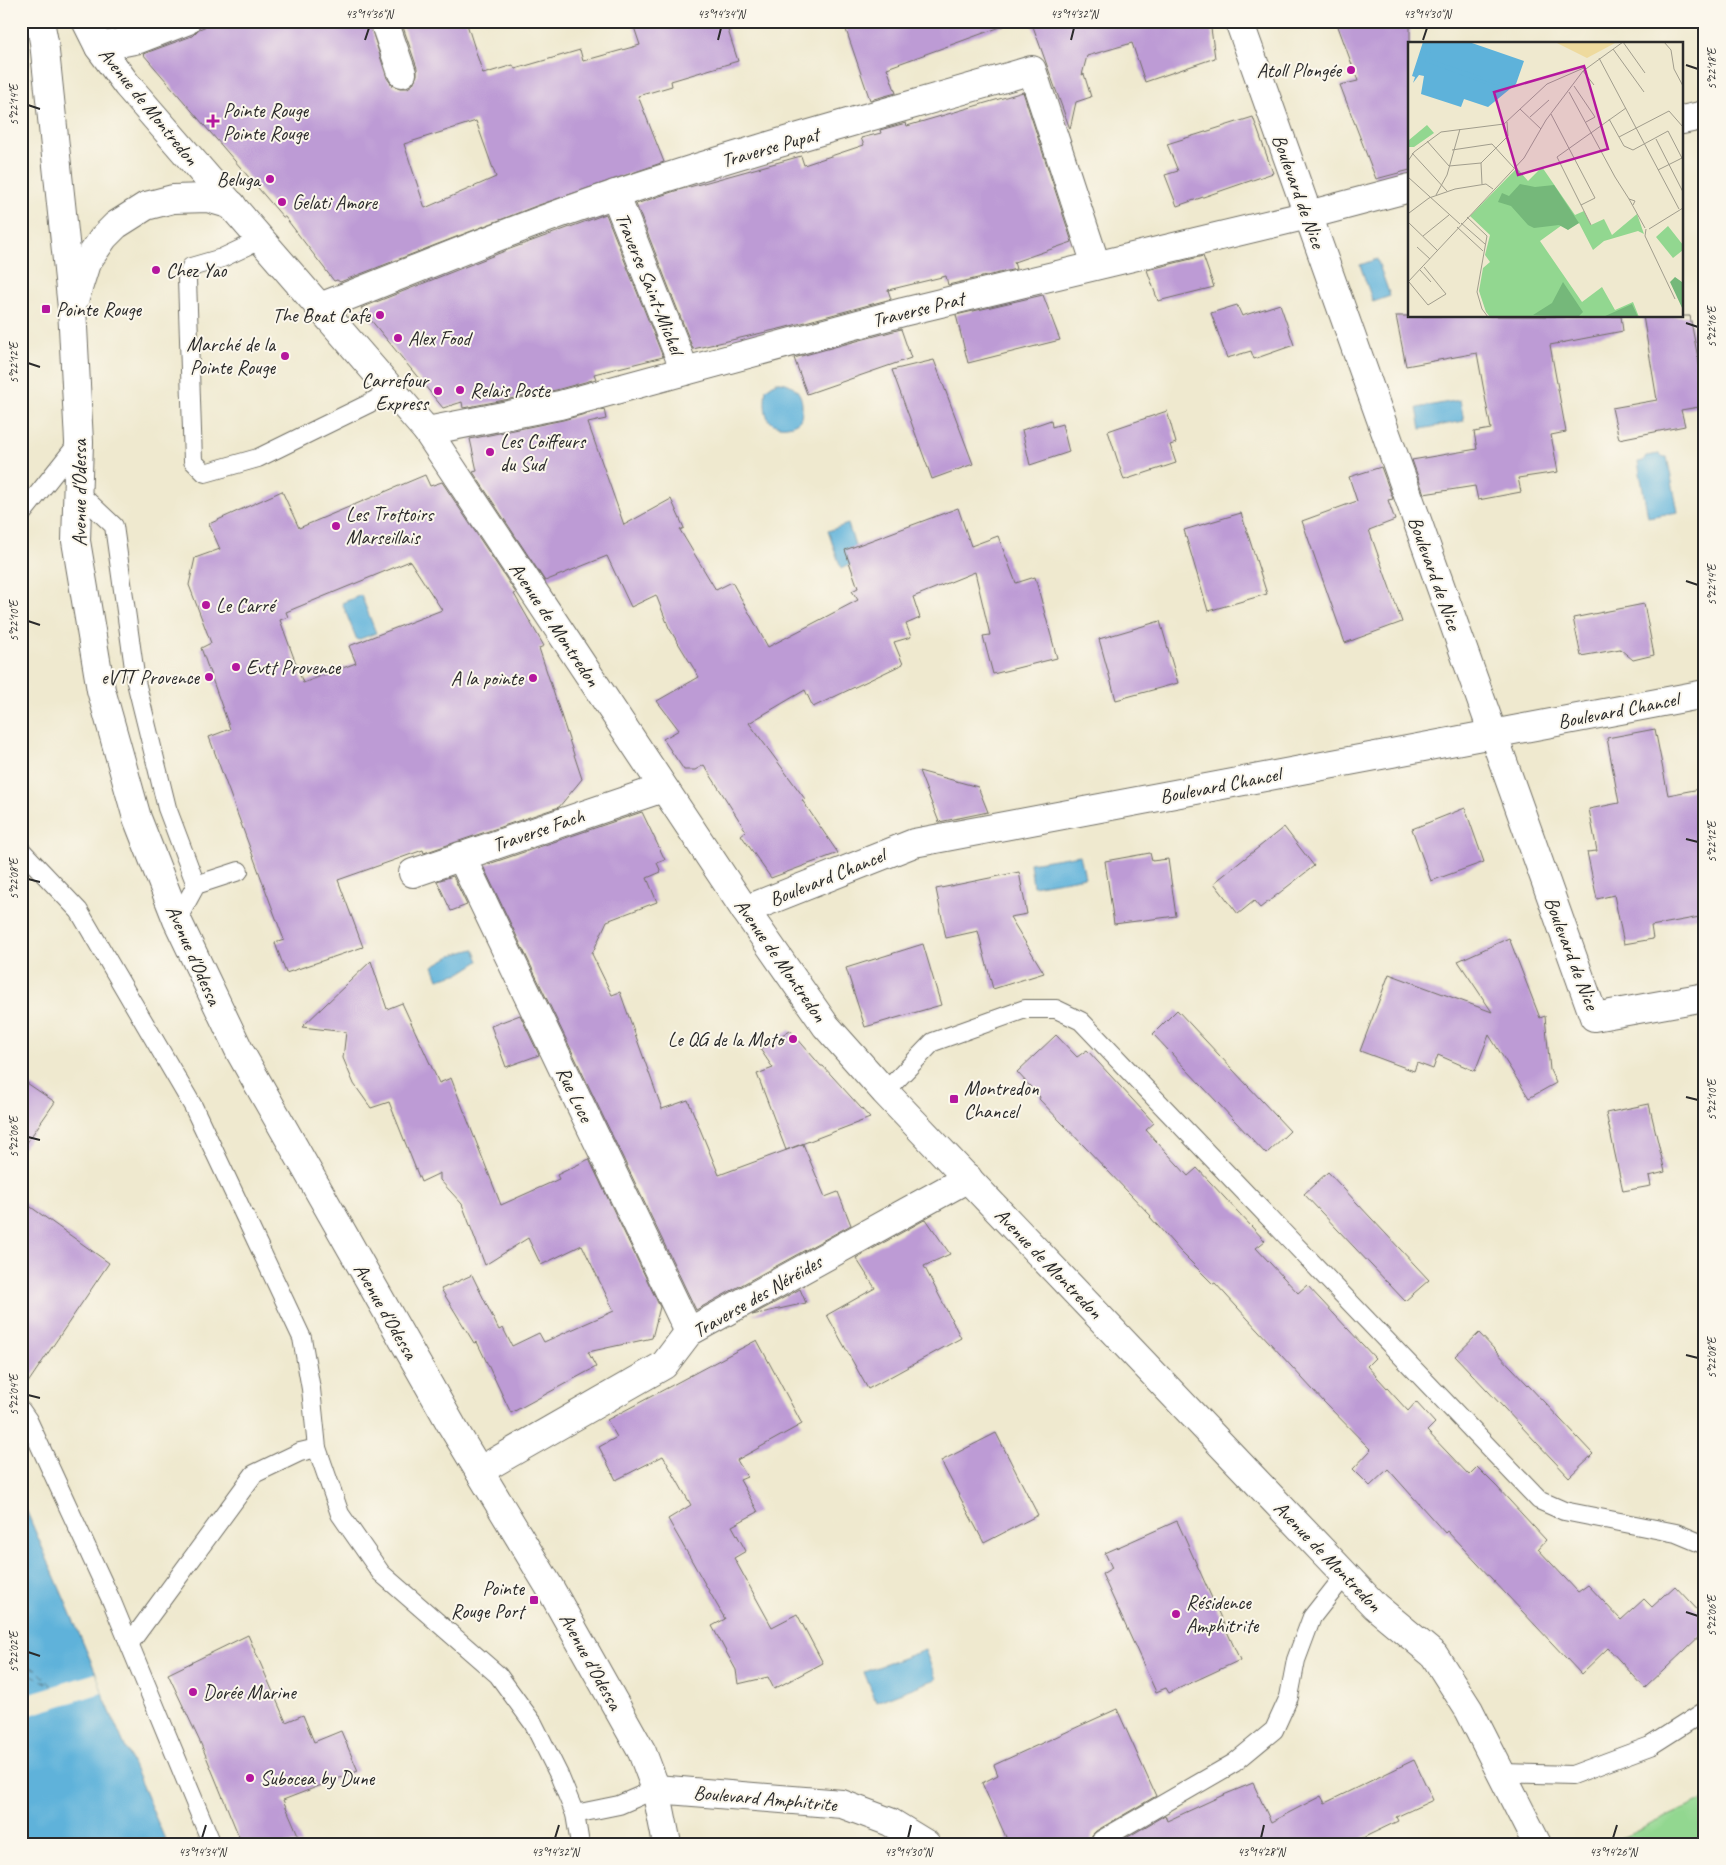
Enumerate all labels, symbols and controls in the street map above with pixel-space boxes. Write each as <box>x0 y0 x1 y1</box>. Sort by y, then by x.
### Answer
text: 43°14'36"N <box>345 6 394 22</box>
text: 43°14'34"N <box>697 6 746 22</box>
text: 43°14'32"N <box>1050 6 1099 22</box>
text: 43°14'30"N <box>1403 6 1452 22</box>
street label: Avenue de Montredon <box>93 42 204 171</box>
inset map <box>1408 42 1684 318</box>
text: 5°22'18"E <box>1704 47 1720 90</box>
place label: Atoll Plongée <box>1257 58 1342 83</box>
marker: Atoll Plongée <box>1345 64 1357 76</box>
text: 5°22'14"E <box>6 83 22 126</box>
place label: Pointe Rouge Pointe Rouge <box>223 98 310 146</box>
marker: Pointe Rouge Pointe Rouge <box>207 115 219 127</box>
street label: Traverse Pupat <box>719 121 825 173</box>
street label: Boulevard de Nice <box>1266 131 1331 253</box>
place label: Beluga <box>217 167 262 192</box>
marker: Beluga <box>264 173 276 185</box>
place label: Gelati Amore <box>292 190 379 215</box>
marker: Gelati Amore <box>276 196 288 208</box>
street label: Traverse Saint-Michel <box>610 209 691 361</box>
place label: Chez Yao <box>166 258 227 283</box>
marker: Chez Yao <box>150 264 162 276</box>
street label: Traverse Prat <box>870 285 970 333</box>
place label: Pointe Rouge <box>56 297 143 322</box>
marker: Pointe Rouge <box>40 303 52 315</box>
place label: The Boat Cafe <box>272 303 371 328</box>
text: 5°22'16"E <box>1704 305 1720 348</box>
marker: The Boat Cafe <box>374 309 386 321</box>
place label: Alex Food <box>408 326 473 351</box>
place label: Marché de la Pointe Rouge <box>187 332 277 380</box>
marker: Alex Food <box>392 332 404 344</box>
text: 5°22'12"E <box>6 341 22 384</box>
marker: Marché de la Pointe Rouge <box>279 350 291 362</box>
place label: Carrefour Express <box>361 368 430 416</box>
place label: Relais Poste <box>470 378 551 403</box>
marker: Relais Poste <box>454 384 466 396</box>
marker: Carrefour Express <box>432 385 444 397</box>
place label: Les Coiffeurs du Sud <box>500 429 587 477</box>
street label: Avenue d'Odessa <box>67 438 92 546</box>
marker: Les Coiffeurs du Sud <box>484 446 496 458</box>
place label: Les Trottoirs Marseillais <box>346 502 435 550</box>
street label: Boulevard de Nice <box>1402 513 1467 635</box>
marker: Les Trottoirs Marseillais <box>330 520 342 532</box>
street label: Avenue de Montredon <box>504 557 606 692</box>
text: 5°22'14"E <box>1704 563 1720 606</box>
place label: Le Carré <box>216 593 278 618</box>
text: 5°22'10"E <box>6 599 22 642</box>
marker: Le Carré <box>200 599 212 611</box>
place label: Evtt Provence <box>246 655 342 680</box>
marker: Evtt Provence <box>230 661 242 673</box>
place label: eVTT Provence <box>101 665 200 690</box>
place label: A la pointe <box>451 666 524 691</box>
marker: eVTT Provence <box>203 671 215 683</box>
marker: A la pointe <box>527 672 539 684</box>
street label: Boulevard Chancel <box>1556 686 1684 734</box>
street label: Boulevard Chancel <box>1158 761 1286 809</box>
street label: Traverse Fach <box>489 803 588 858</box>
text: 5°22'12"E <box>1704 820 1720 863</box>
street label: Boulevard Chancel <box>766 842 892 912</box>
text: 5°22'08"E <box>6 857 22 900</box>
street label: Boulevard de Nice <box>1539 893 1605 1015</box>
street label: Avenue de Montredon <box>729 894 833 1028</box>
street label: Avenue d'Odessa <box>160 901 228 1011</box>
place label: Le QG de la Moto <box>668 1027 785 1052</box>
marker: Le QG de la Moto <box>787 1033 799 1045</box>
street label: Rue Luce <box>551 1062 599 1127</box>
place label: Montredon Chancel <box>964 1076 1040 1124</box>
text: 5°22'10"E <box>1704 1078 1720 1121</box>
marker: Montredon Chancel <box>948 1093 960 1105</box>
text: 5°22'06"E <box>6 1115 22 1158</box>
street label: Avenue de Montredon <box>989 1203 1109 1325</box>
street label: Traverse des Néréides <box>688 1248 828 1344</box>
street label: Avenue d'Odessa <box>348 1259 424 1366</box>
text: 5°22'08"E <box>1704 1336 1720 1379</box>
text: 5°22'04"E <box>6 1373 22 1416</box>
street label: Avenue de Montredon <box>1268 1496 1388 1618</box>
place label: Pointe Rouge Port <box>451 1576 527 1624</box>
place label: Résidence Amphitrite <box>1186 1590 1260 1638</box>
marker: Pointe Rouge Port <box>528 1594 540 1606</box>
text: 5°22'06"E <box>1704 1594 1720 1637</box>
street label: Avenue d'Odessa <box>554 1608 628 1716</box>
marker: Résidence Amphitrite <box>1170 1608 1182 1620</box>
text: 5°22'02"E <box>6 1630 22 1673</box>
place label: Dorée Marine <box>203 1680 297 1705</box>
marker: Dorée Marine <box>187 1686 199 1698</box>
place label: Subocea by Dune <box>260 1766 376 1791</box>
marker: Subocea by Dune <box>244 1772 256 1784</box>
street label: Boulevard Amphitrite <box>692 1780 839 1817</box>
text: 43°14'34"N <box>178 1844 227 1860</box>
text: 43°14'32"N <box>531 1844 580 1860</box>
text: 43°14'30"N <box>884 1844 933 1860</box>
text: 43°14'28"N <box>1237 1844 1286 1860</box>
text: 43°14'26"N <box>1589 1844 1638 1860</box>

